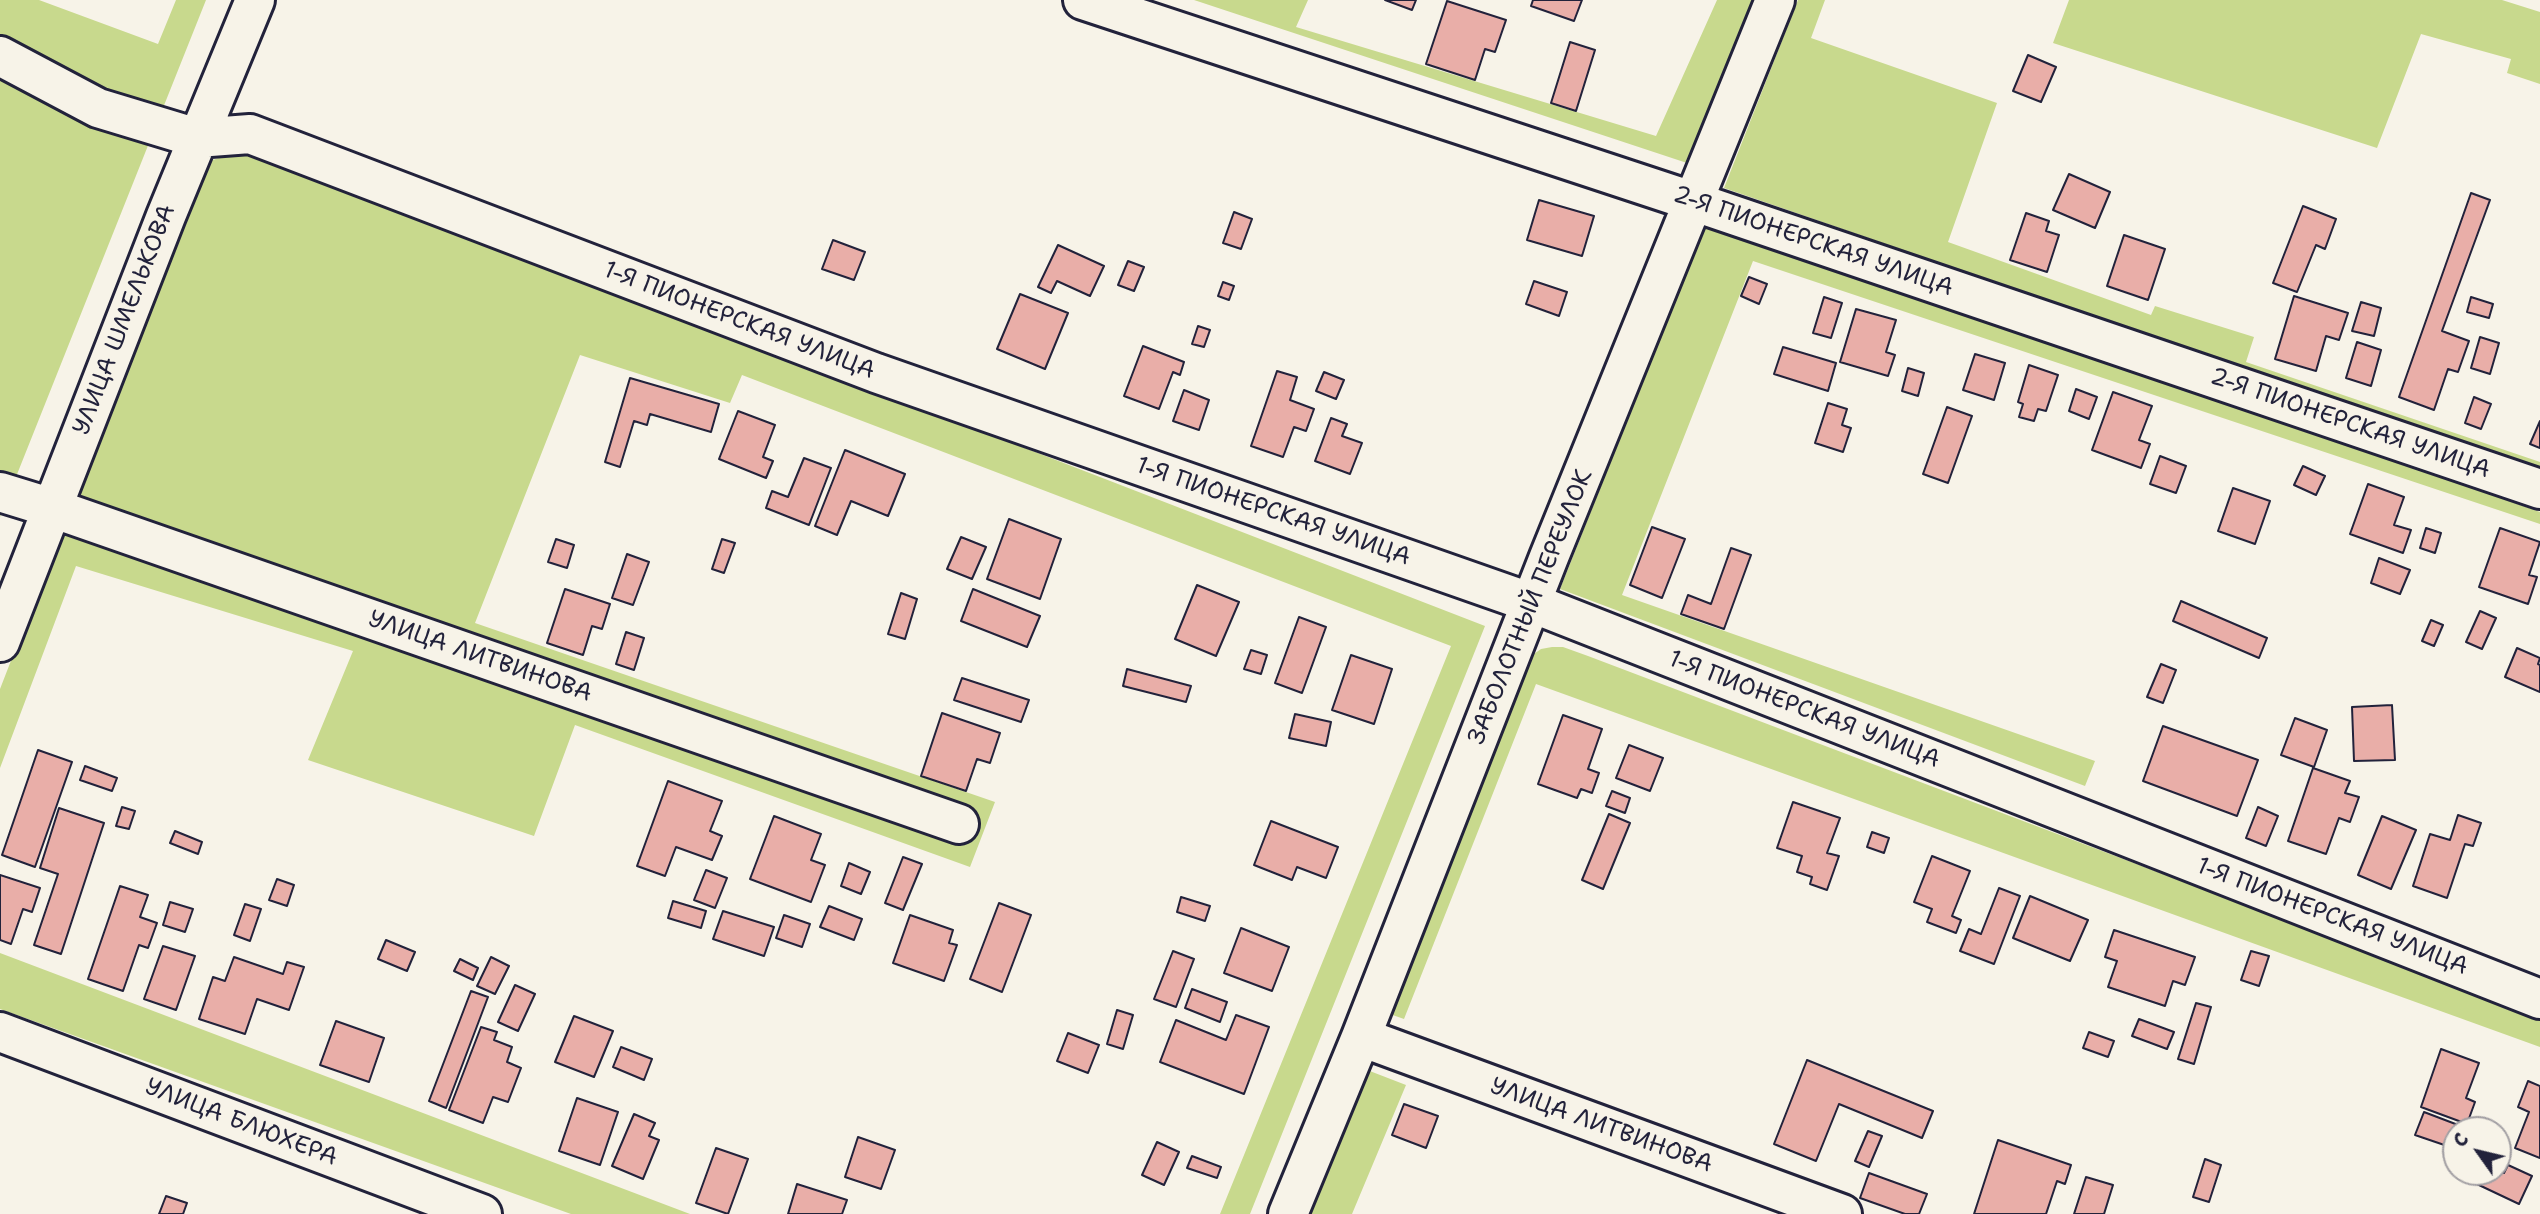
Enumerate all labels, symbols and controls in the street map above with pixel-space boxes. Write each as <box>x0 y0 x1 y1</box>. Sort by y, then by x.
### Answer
street label: 2-Я ПИОНЕРСКАЯ УЛИЦА <box>1669 181 1957 303</box>
street label: УЛИЦА ШМЕЛЬКОВА <box>68 201 182 439</box>
street label: 1-Я ПИОНЕРСКАЯ УЛИЦА <box>599 256 879 386</box>
street label: 2-Я ПИОНЕРСКАЯ УЛИЦА <box>2206 363 2494 485</box>
street label: 1-Я ПИОНЕРСКАЯ УЛИЦА <box>1132 452 1414 572</box>
street label: ЗАБОЛОТНЫЙ ПЕРЕУЛОК <box>1463 465 1599 749</box>
street label: УЛИЦА ЛИТВИНОВА <box>364 605 596 709</box>
street label: 1-Я ПИОНЕРСКАЯ УЛИЦА <box>1664 645 1944 775</box>
street label: 1-Я ПИОНЕРСКАЯ УЛИЦА <box>2192 852 2472 982</box>
street label: УЛИЦА ЛИТВИНОВА <box>1486 1072 1716 1180</box>
street label: УЛИЦА БЛЮХЕРА <box>141 1073 341 1173</box>
north arrow <box>2442 1116 2512 1186</box>
text: С <box>2447 1128 2474 1152</box>

